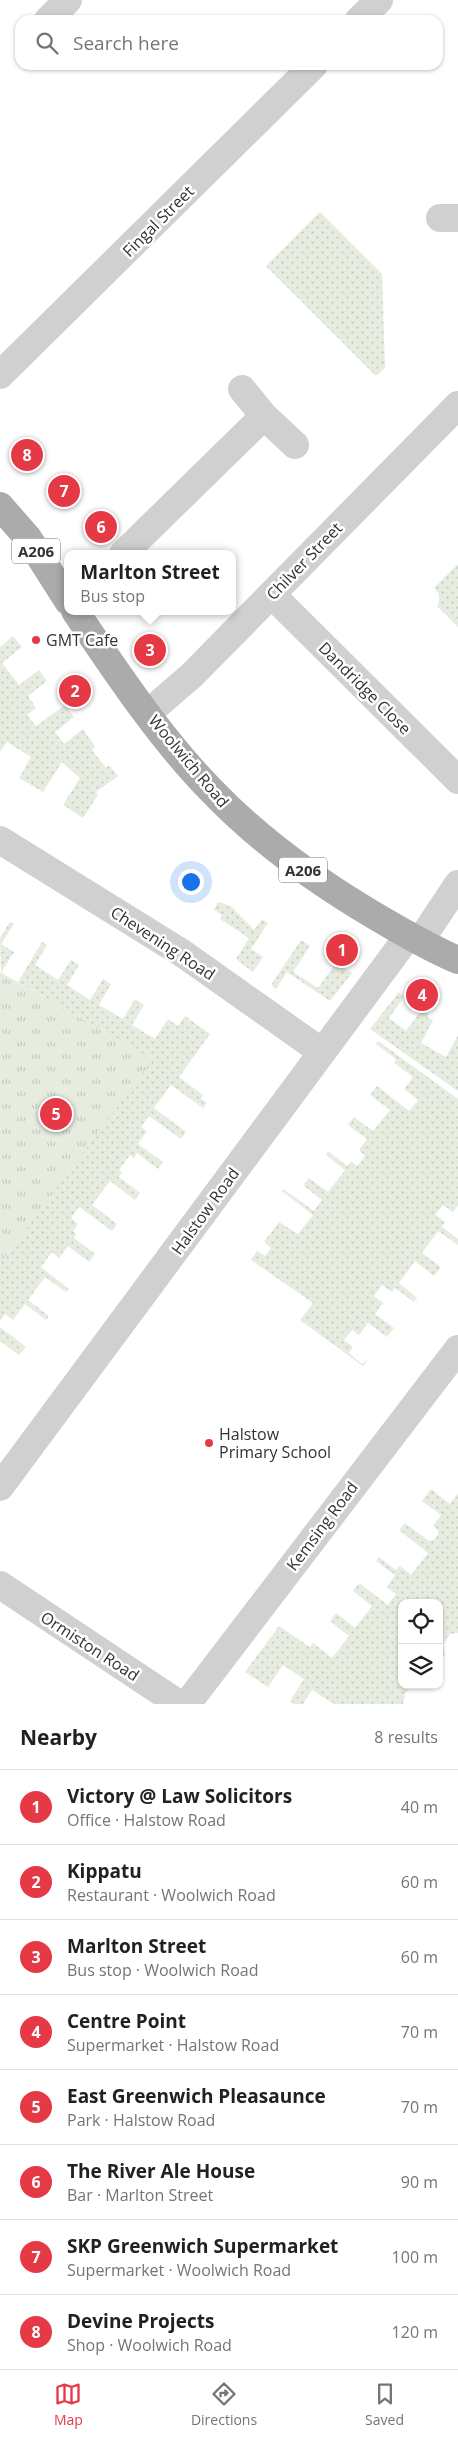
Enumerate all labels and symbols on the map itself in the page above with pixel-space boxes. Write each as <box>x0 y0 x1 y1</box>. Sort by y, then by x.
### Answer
street label: Fingal Street <box>117 180 199 262</box>
pin: 8 <box>11 436 43 474</box>
pin: 7 <box>48 472 80 510</box>
pin: 6 <box>85 508 117 546</box>
street label: Chilver Street <box>261 517 347 605</box>
road number: A206 <box>12 538 60 564</box>
place label: GMT Cafe <box>46 629 118 651</box>
pin: 3 <box>134 631 166 669</box>
marker: GMT Cafe <box>30 634 42 646</box>
street label: Dandridge Close <box>314 637 416 739</box>
pin: 2 <box>59 672 91 710</box>
street label: Woolwich Road <box>144 710 234 812</box>
road number: A206 <box>279 858 327 882</box>
your location <box>178 869 204 895</box>
street label: Chevening Road <box>106 901 220 985</box>
pin: 1 <box>326 931 358 969</box>
pin: 4 <box>406 976 438 1014</box>
pin: 5 <box>40 1095 72 1133</box>
street label: Halstow Road <box>166 1163 244 1259</box>
place label: Halstow Primary School <box>219 1423 331 1463</box>
marker: Halstow Primary School <box>203 1437 215 1449</box>
street label: Kemsing Road <box>281 1477 363 1575</box>
street label: Ormiston Road <box>37 1606 143 1686</box>

